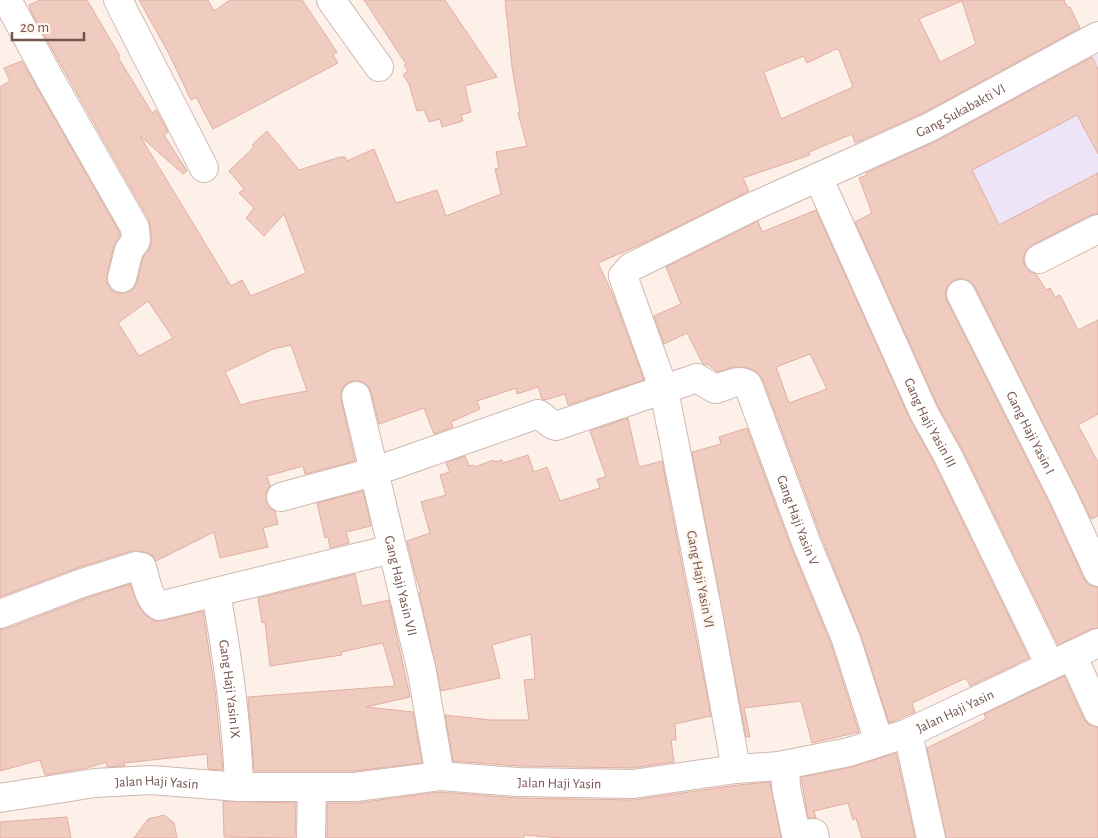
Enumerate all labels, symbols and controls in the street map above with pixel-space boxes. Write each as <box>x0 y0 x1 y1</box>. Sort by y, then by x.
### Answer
scale bar <box>12 10 85 42</box>
text: 20 m <box>20 20 49 35</box>
street label: Gang Sukabakti VI <box>914 82 1008 140</box>
street label: Gang Haji Yasin III <box>901 376 958 470</box>
street label: Gang Haji Yasin I <box>1003 389 1057 477</box>
street label: Gang Haji Yasin V <box>774 474 821 568</box>
street label: Gang Haji Yasin VI <box>684 529 716 629</box>
street label: Gang Haji Yasin VII <box>382 534 419 637</box>
street label: Gang Haji Yasin IX <box>216 639 242 739</box>
street label: Jalan Haji Yasin <box>914 687 996 736</box>
street label: Jalan Haji Yasin <box>115 774 199 792</box>
street label: Jalan Haji Yasin <box>517 776 602 791</box>

